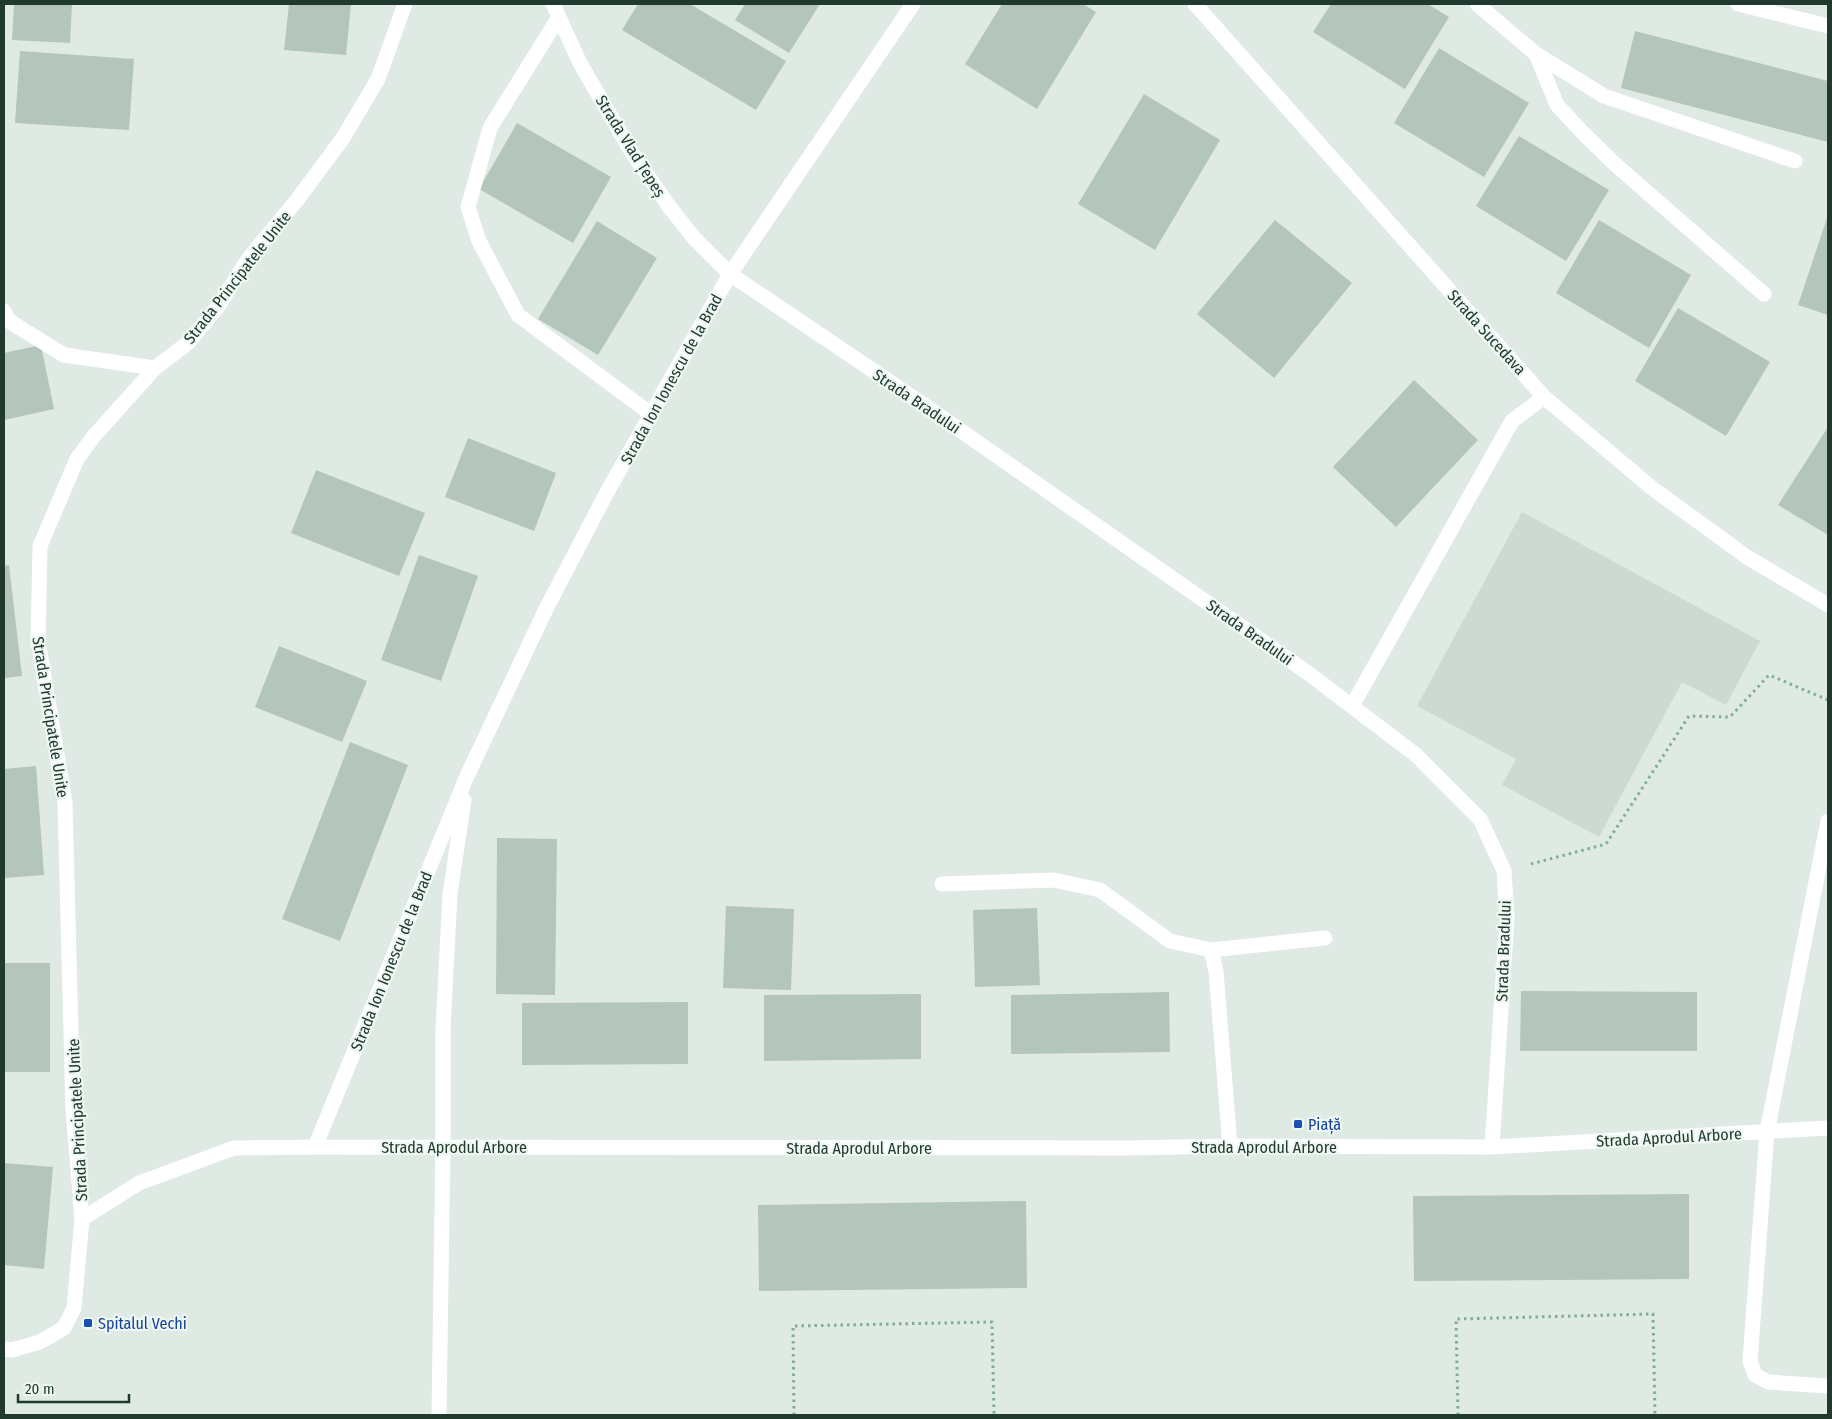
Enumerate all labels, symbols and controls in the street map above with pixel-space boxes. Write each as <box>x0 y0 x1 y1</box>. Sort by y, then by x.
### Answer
street label: Strada Vlad Țepeș <box>591 92 670 201</box>
street label: Strada Principatele Unite <box>180 207 295 347</box>
street label: Strada Sucedava <box>1443 286 1530 379</box>
street label: Strada Ion Ionescu de la Brad <box>617 291 726 468</box>
street label: Strada Bradului <box>869 365 964 438</box>
street label: Strada Bradului <box>1203 596 1297 669</box>
street label: Strada Principatele Unite <box>28 635 73 799</box>
street label: Strada Ion Ionescu de la Brad <box>347 869 436 1054</box>
street label: Strada Bradului <box>1492 900 1515 1002</box>
street label: Strada Principatele Unite <box>64 1038 91 1202</box>
place label: Piață <box>1308 1115 1341 1135</box>
marker: Piață <box>1292 1118 1304 1130</box>
street label: Strada Aprodul Arbore <box>1596 1124 1742 1151</box>
street label: Strada Aprodul Arbore <box>381 1138 527 1157</box>
street label: Strada Aprodul Arbore <box>1191 1138 1337 1157</box>
street label: Strada Aprodul Arbore <box>786 1139 932 1158</box>
place label: Spitalul Vechi <box>98 1314 187 1333</box>
marker: Spitalul Vechi <box>82 1317 94 1329</box>
scale bar <box>18 1372 129 1404</box>
text: 20 m <box>25 1380 55 1398</box>

